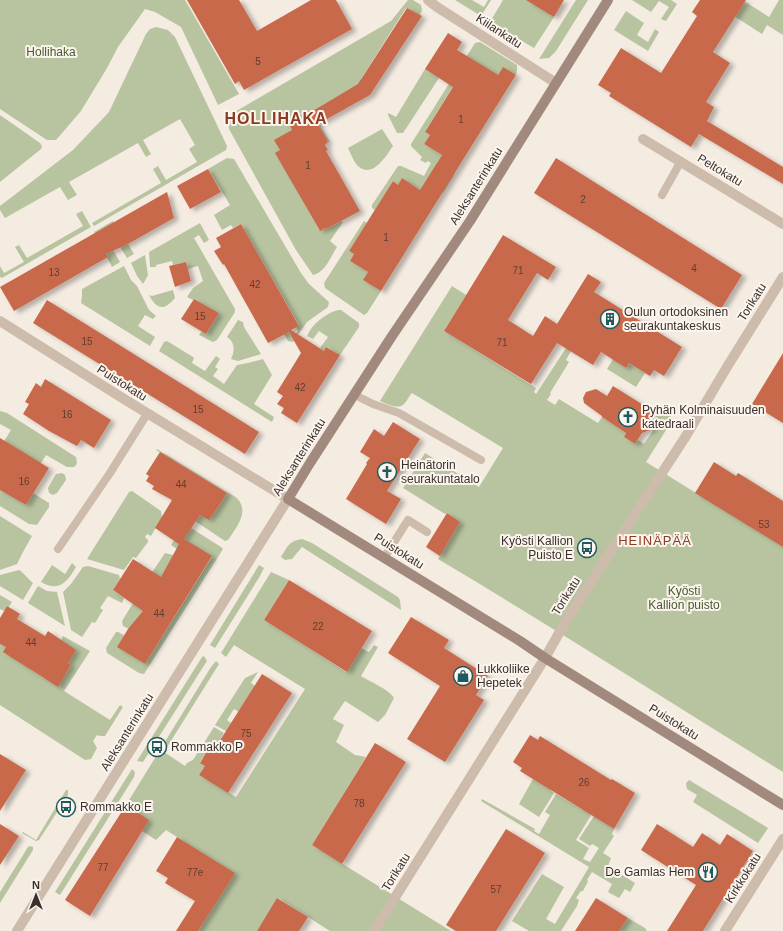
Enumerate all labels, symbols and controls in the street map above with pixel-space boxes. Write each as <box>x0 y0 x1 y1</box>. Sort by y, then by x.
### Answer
street label: Kiilankatu <box>473 11 525 51</box>
park label: Hollihaka <box>26 45 76 59</box>
house number: 5 <box>255 56 261 67</box>
district label: HOLLIHAKA <box>224 110 328 127</box>
house number: 1 <box>458 114 464 125</box>
street label: Aleksanterinkatu <box>447 145 505 227</box>
street label: Peltokatu <box>695 151 745 189</box>
house number: 1 <box>305 160 311 171</box>
house number: 2 <box>580 194 586 205</box>
house number: 1 <box>383 232 389 243</box>
house number: 4 <box>691 263 697 274</box>
house number: 71 <box>512 265 524 276</box>
house number: 13 <box>48 267 60 278</box>
house number: 42 <box>249 279 261 290</box>
street label: Torikatu <box>735 280 769 324</box>
place label: Oulun ortodoksinen seurakuntakeskus <box>624 305 728 333</box>
building icon: Oulun ortodoksinen seurakuntakeskus <box>599 308 621 330</box>
house number: 15 <box>194 311 206 322</box>
house number: 15 <box>81 336 93 347</box>
house number: 71 <box>496 337 508 348</box>
street label: Puistokatu <box>95 362 149 404</box>
house number: 42 <box>294 382 306 393</box>
place label: Pyhän Kolminaisuuden katedraali <box>642 403 765 431</box>
house number: 15 <box>192 404 204 415</box>
church icon: Pyhän Kolminaisuuden katedraali <box>617 406 639 428</box>
house number: 16 <box>61 409 73 420</box>
street label: Aleksanterinkatu <box>270 416 328 498</box>
place label: Heinätorin seurakuntatalo <box>401 458 480 486</box>
church icon: Heinätorin seurakuntatalo <box>376 461 398 483</box>
house number: 16 <box>18 476 30 487</box>
house number: 44 <box>175 479 187 490</box>
house number: 53 <box>758 519 770 530</box>
street label: Puistokatu <box>372 530 426 572</box>
district label: HEINÄPÄÄ <box>618 533 692 548</box>
place label: Kyösti Kallion Puisto E <box>501 534 573 562</box>
bus stop icon: Kyösti Kallion Puisto E <box>576 537 598 559</box>
street label: Torikatu <box>549 574 583 618</box>
park label: Kyösti Kallion puisto <box>648 584 720 612</box>
house number: 44 <box>153 608 165 619</box>
house number: 22 <box>312 621 324 632</box>
house number: 44 <box>25 637 37 648</box>
place label: Lukkoliike Hepetek <box>477 662 530 690</box>
shop icon: Lukkoliike Hepetek <box>452 665 474 687</box>
street label: Aleksanterinkatu <box>98 691 156 773</box>
street label: Puistokatu <box>647 701 701 743</box>
house number: 75 <box>240 728 252 739</box>
bus stop icon: Rommakko P <box>146 736 168 758</box>
place label: Rommakko P <box>171 740 243 754</box>
house number: 26 <box>578 777 590 788</box>
bus stop icon: Rommakko E <box>55 796 77 818</box>
house number: 78 <box>353 798 365 809</box>
place label: Rommakko E <box>80 800 152 814</box>
street label: Torikatu <box>379 850 413 894</box>
street label: Kirkkokatu <box>722 851 764 905</box>
restaurant icon: De Gamlas Hem <box>697 861 719 883</box>
house number: 77 <box>97 862 109 873</box>
place label: De Gamlas Hem <box>605 865 694 879</box>
house number: 77e <box>187 867 204 878</box>
north arrow <box>16 875 56 915</box>
text: N <box>32 879 40 891</box>
house number: 57 <box>490 884 502 895</box>

